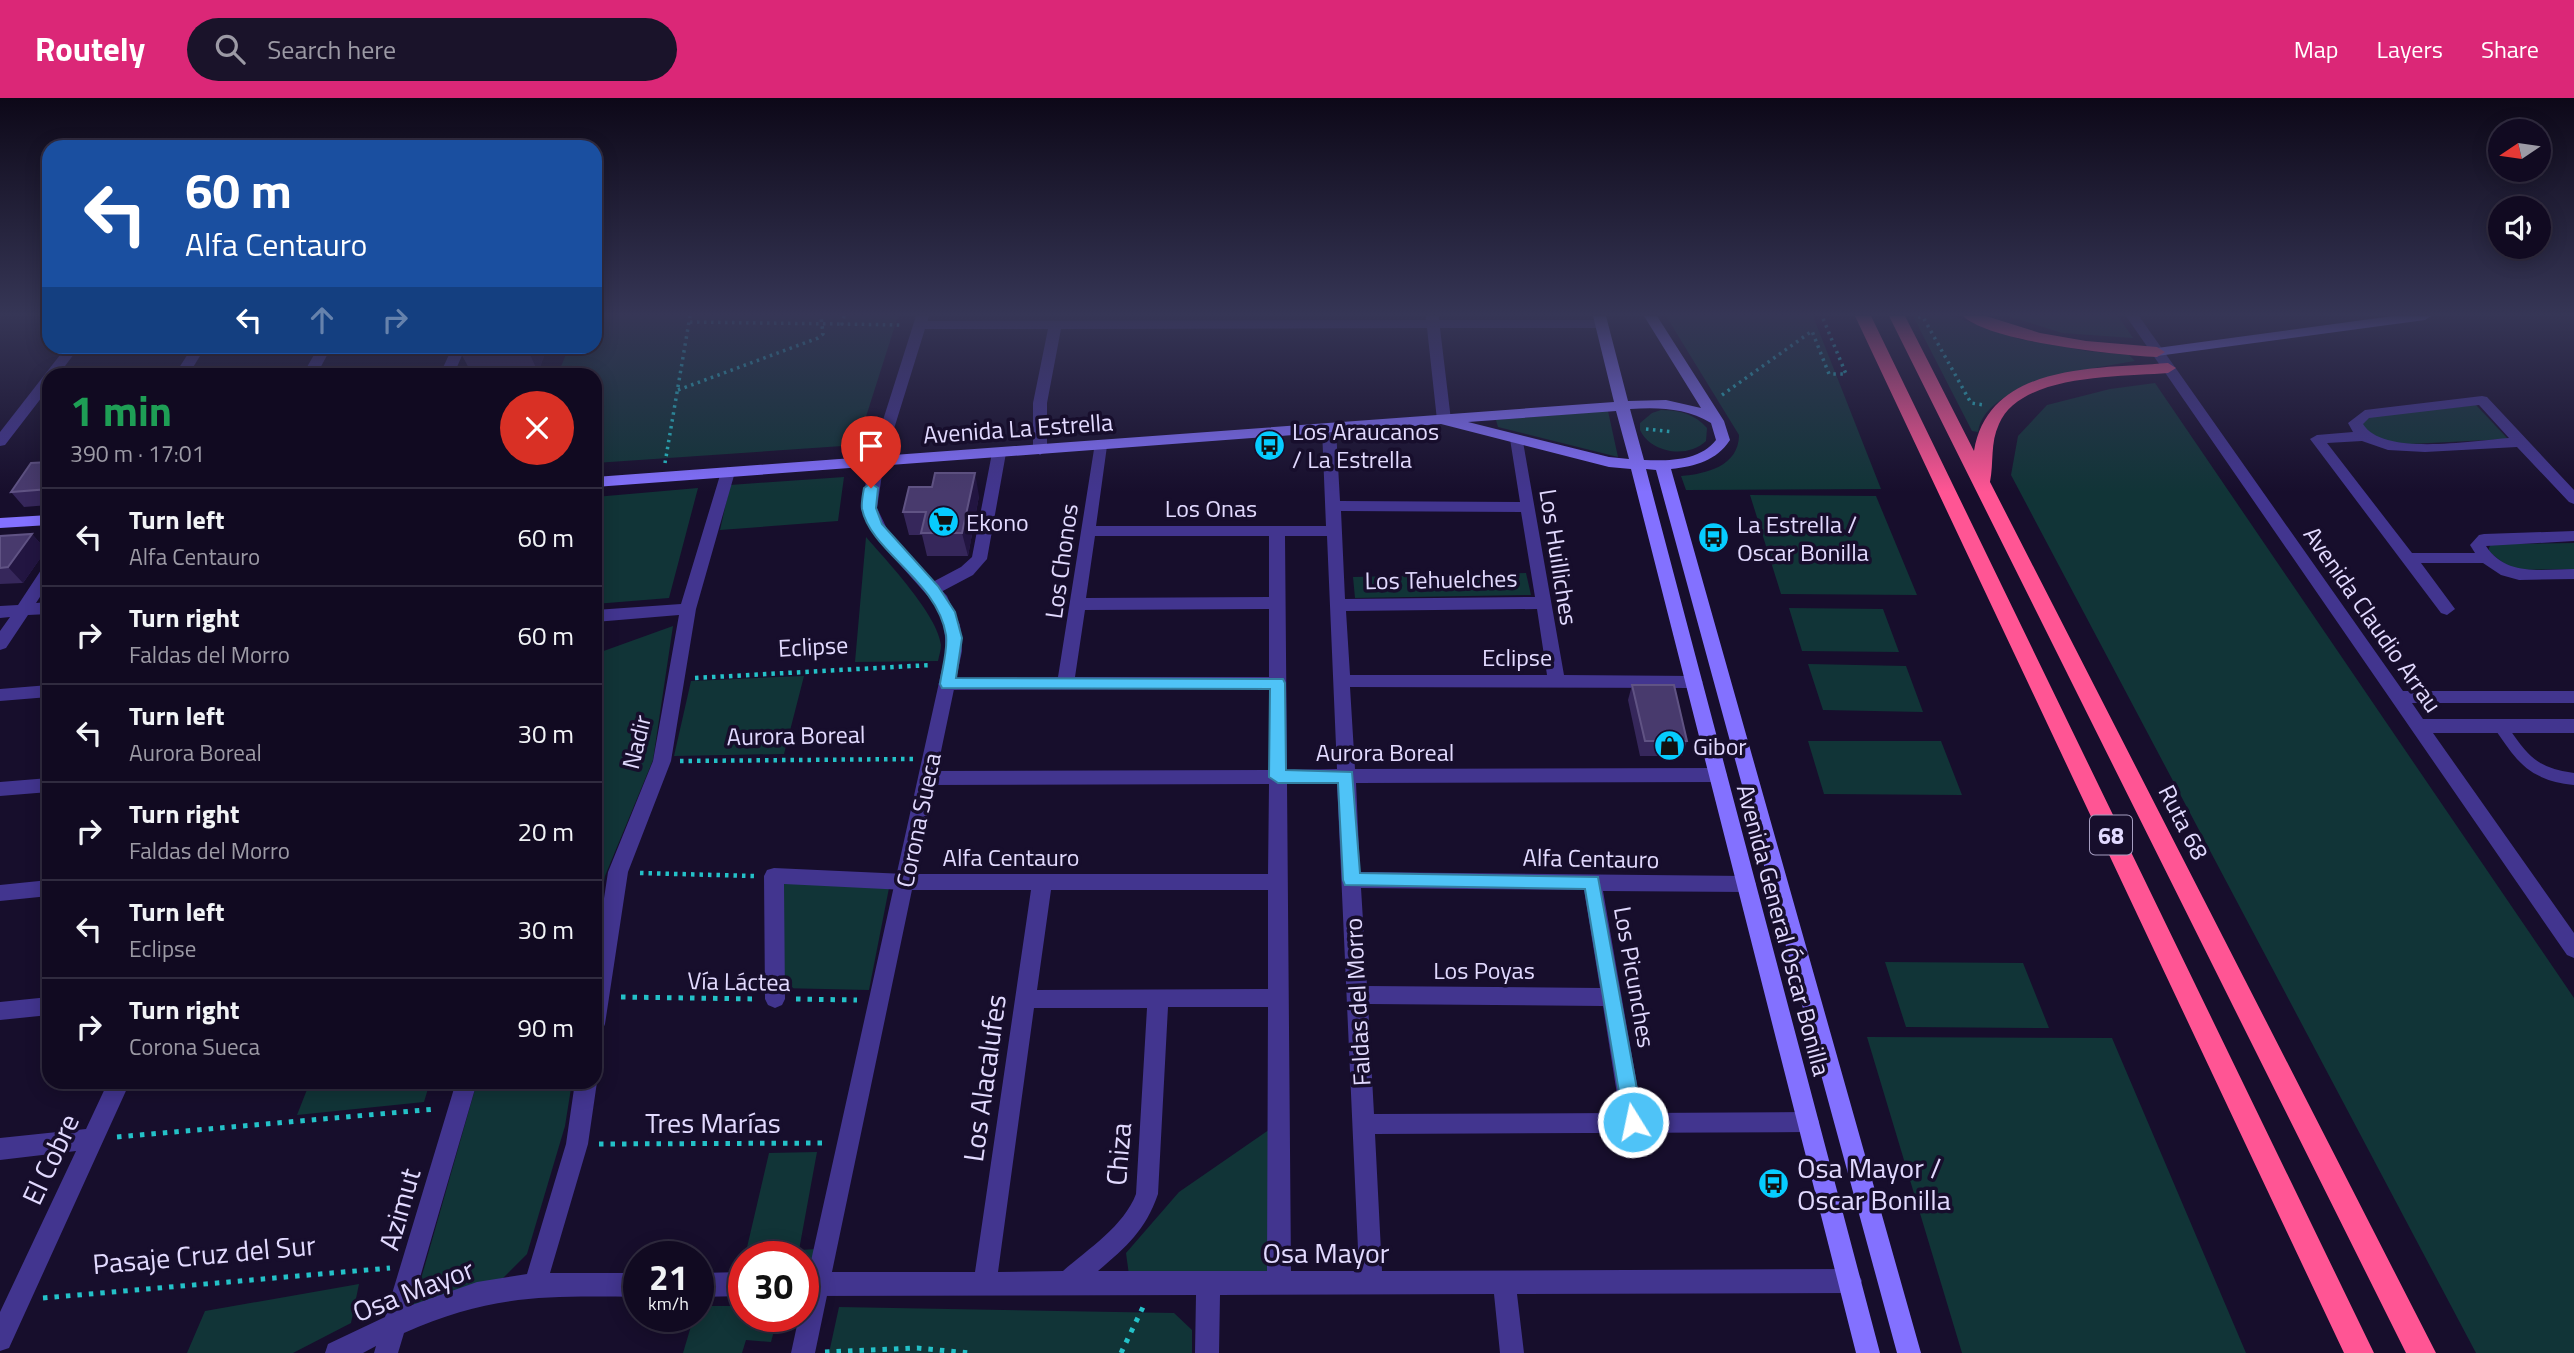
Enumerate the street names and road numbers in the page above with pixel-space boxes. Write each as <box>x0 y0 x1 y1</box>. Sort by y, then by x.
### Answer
street label: Avenida La Estrella <box>922 403 1114 453</box>
street label: Los Huilliches <box>1530 486 1588 628</box>
street label: Los Onas <box>1165 490 1257 526</box>
street label: Los Chonos <box>1035 501 1087 621</box>
street label: Avenida Claudio Arrau <box>2295 518 2451 720</box>
street label: Los Tehuelches <box>1364 560 1518 598</box>
street label: Eclipse <box>777 626 849 666</box>
street label: Eclipse <box>1482 639 1552 675</box>
street label: Nadir <box>612 711 660 773</box>
street label: Aurora Boreal <box>726 716 866 754</box>
street label: Aurora Boreal <box>1316 734 1454 770</box>
street label: Corona Sueca <box>886 749 950 891</box>
street label: Ruta 68 <box>2150 778 2218 866</box>
street label: Avenida General Óscar Bonilla <box>1728 780 1840 1080</box>
road number: 68 <box>2090 816 2132 855</box>
street label: Alfa Centauro <box>943 839 1079 875</box>
street label: Alfa Centauro <box>1522 839 1660 877</box>
street label: Los Picunches <box>1605 904 1665 1050</box>
street label: Faldas del Morro <box>1335 917 1379 1087</box>
street label: Los Poyas <box>1433 952 1535 988</box>
street label: Vía Láctea <box>687 962 791 1000</box>
street label: Los Alacalufes <box>951 992 1017 1164</box>
street label: Tres Marías <box>645 1101 781 1144</box>
street label: El Cobre <box>10 1106 90 1212</box>
street label: Chiza <box>1094 1121 1142 1187</box>
street label: Azimut <box>367 1163 431 1255</box>
street label: Pasaje Cruz del Sur <box>91 1223 318 1285</box>
street label: Osa Mayor <box>1263 1231 1390 1274</box>
street label: Osa Mayor <box>346 1247 480 1333</box>

